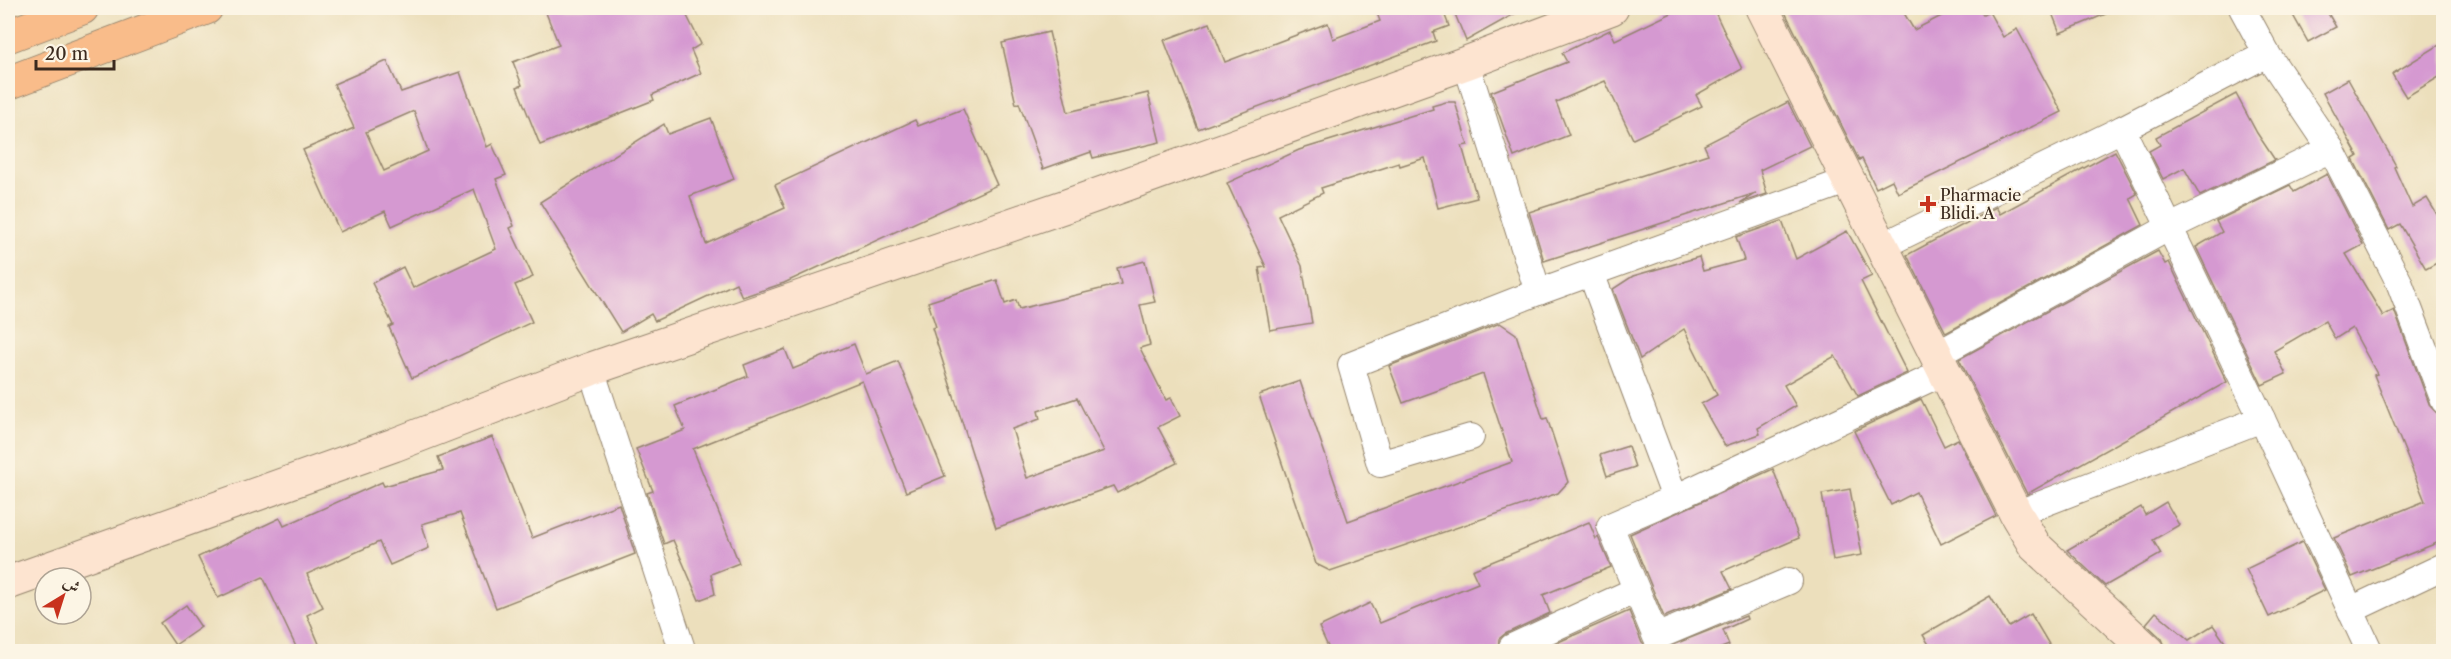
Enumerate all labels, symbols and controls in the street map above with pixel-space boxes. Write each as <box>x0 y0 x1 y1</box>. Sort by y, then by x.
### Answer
scale bar <box>36 33 114 71</box>
text: 20 m <box>45 43 89 65</box>
place label: Pharmacie Blidi. A <box>1940 185 2021 223</box>
marker: Pharmacie Blidi. A <box>1921 197 1935 211</box>
north arrow <box>33 566 93 626</box>
text: ش <box>60 571 85 597</box>

